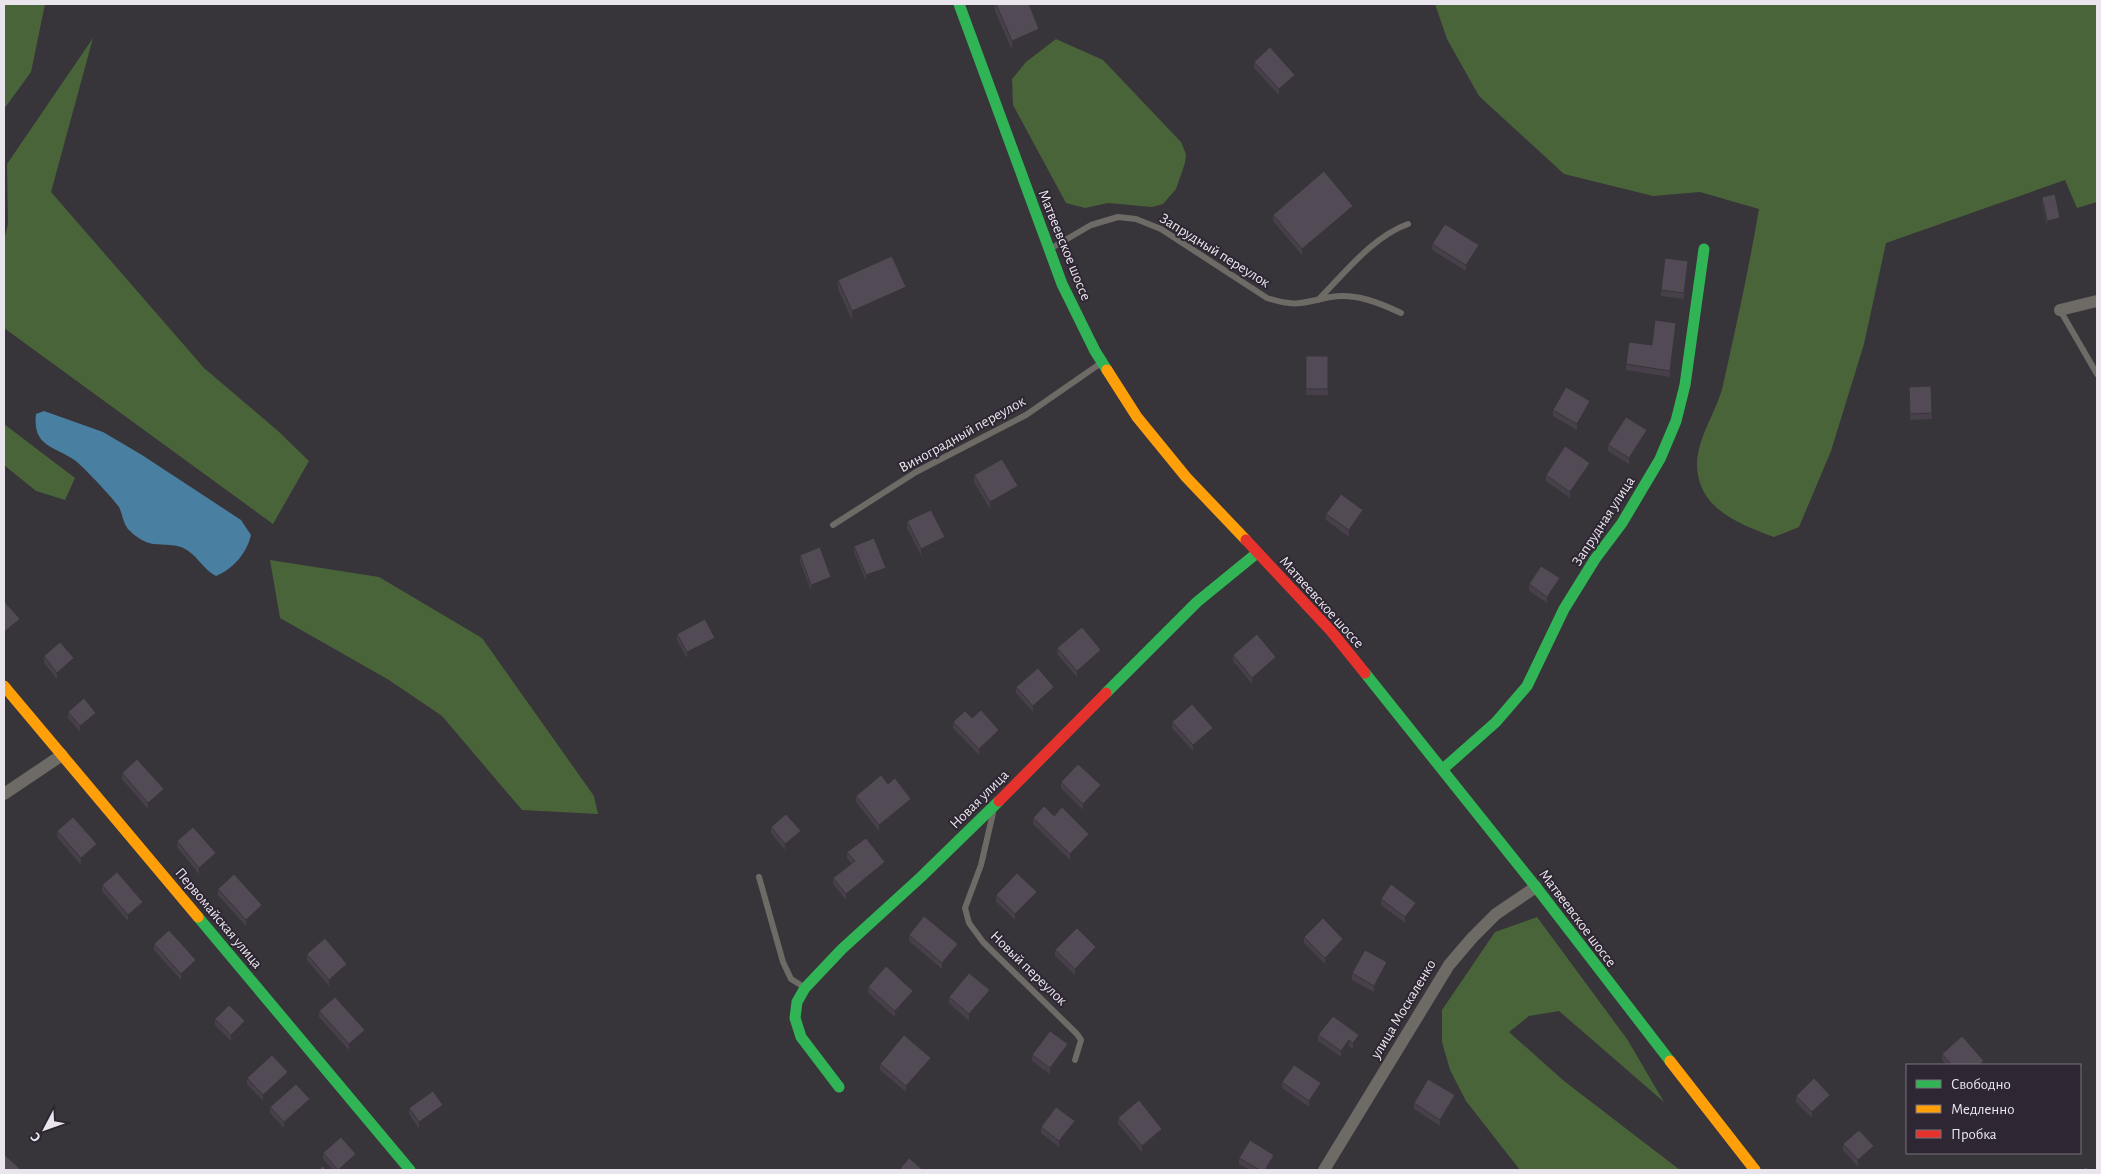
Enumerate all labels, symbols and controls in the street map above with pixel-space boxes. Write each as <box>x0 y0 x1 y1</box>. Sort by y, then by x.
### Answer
street label: Матвеевское шоссе <box>1035 188 1094 303</box>
street label: Запрудный переулок <box>1157 210 1273 290</box>
street label: Виноградный переулок <box>896 393 1028 475</box>
street label: Запрудная улица <box>1569 474 1638 569</box>
street label: Матвеевское шоссе <box>1277 553 1367 651</box>
street label: Новая улица <box>947 767 1012 832</box>
street label: Первомайская улица <box>172 865 265 972</box>
street label: Матвеевское шоссе <box>1536 867 1619 970</box>
street label: Новый переулок <box>987 928 1070 1009</box>
street label: улица Москаленко <box>1368 957 1439 1062</box>
legend <box>1906 1064 2081 1154</box>
text: Свободно <box>1951 1077 2011 1092</box>
text: Медленно <box>1951 1102 2015 1117</box>
north arrow <box>20 1104 70 1154</box>
text: Пробка <box>1951 1127 1997 1142</box>
text: С <box>28 1129 44 1144</box>

